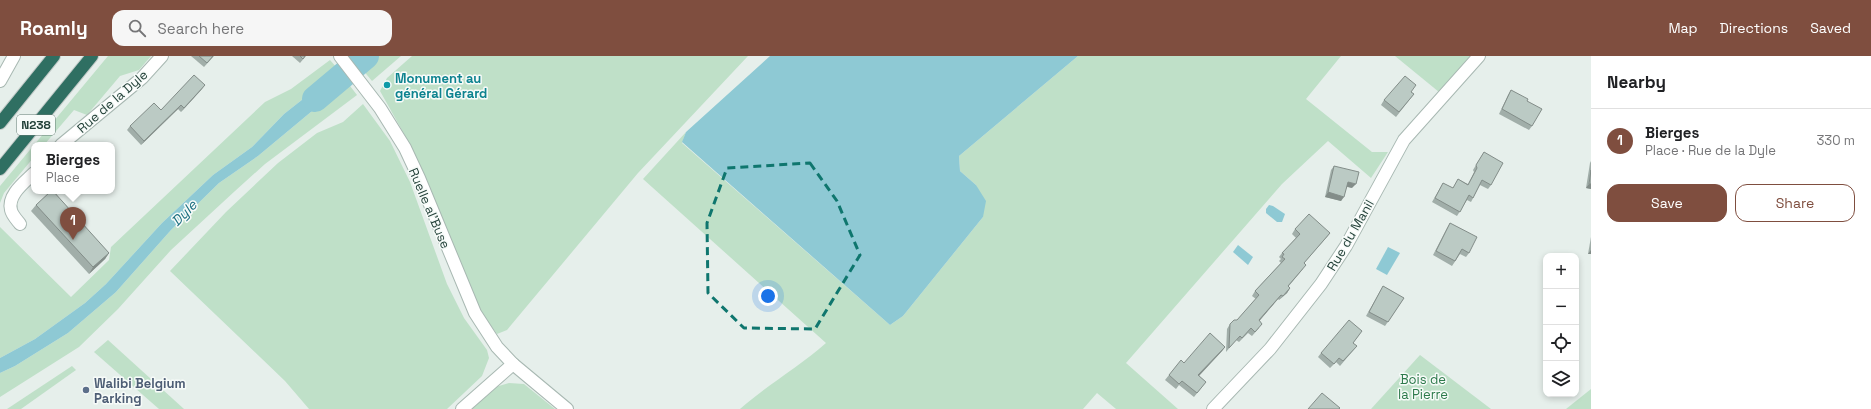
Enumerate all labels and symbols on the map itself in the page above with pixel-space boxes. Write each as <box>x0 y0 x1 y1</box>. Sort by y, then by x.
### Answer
street label: Rue de la Dyle <box>74 66 151 137</box>
place label: Monument au général Gérard <box>395 70 487 102</box>
marker: Monument au général Gérard <box>382 80 392 90</box>
road number: N238 <box>17 115 55 135</box>
street label: Ruelle al'Buse <box>405 165 454 251</box>
water label: Dyle <box>167 196 201 230</box>
street label: Rue du Manil <box>1323 196 1378 274</box>
pin: 1 <box>60 207 86 240</box>
your location <box>758 286 778 306</box>
park label: Bois de la Pierre <box>1398 371 1448 403</box>
place label: Walibi Belgium Parking <box>94 375 186 407</box>
marker: Walibi Belgium Parking <box>81 385 91 395</box>

